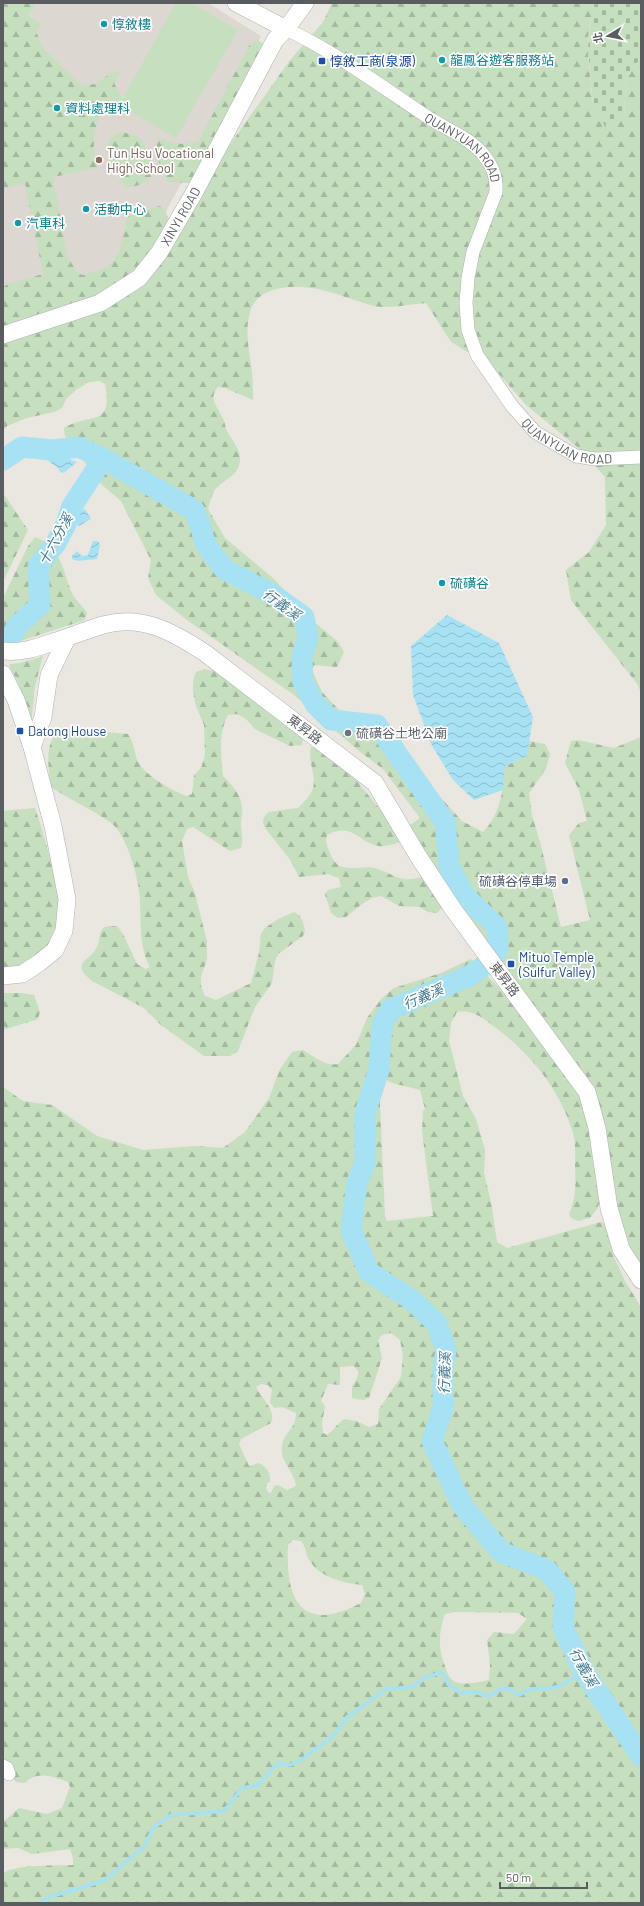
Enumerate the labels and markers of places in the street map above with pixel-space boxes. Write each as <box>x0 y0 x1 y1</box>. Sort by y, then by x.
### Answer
place label: 惇敘樓 <box>112 16 151 32</box>
marker: 惇敘樓 <box>99 19 109 29</box>
place label: 龍鳳谷遊客服務站 <box>450 52 554 68</box>
place label: 惇敘工商(泉源) <box>330 53 415 69</box>
marker: 龍鳳谷遊客服務站 <box>437 55 447 65</box>
marker: 惇敘工商(泉源) <box>317 56 327 66</box>
place label: 資料處理科 <box>65 100 130 116</box>
marker: 資料處理科 <box>52 103 62 113</box>
place label: Tun Hsu Vocational High School <box>107 145 214 176</box>
marker: Tun Hsu Vocational High School <box>94 155 104 165</box>
place label: 活動中心 <box>94 201 146 217</box>
marker: 活動中心 <box>81 204 91 214</box>
place label: 汽車科 <box>26 215 65 231</box>
marker: 汽車科 <box>13 218 23 228</box>
place label: 硫磺谷 <box>450 575 489 591</box>
marker: 硫磺谷 <box>437 578 447 588</box>
place label: Datong House <box>28 723 107 739</box>
place label: 硫磺谷土地公廟 <box>356 725 447 741</box>
marker: Datong House <box>15 726 25 736</box>
marker: 硫磺谷土地公廟 <box>343 728 353 738</box>
place label: 硫磺谷停車場 <box>479 873 557 889</box>
marker: 硫磺谷停車場 <box>560 876 570 886</box>
place label: Mituo Temple (Sulfur Valley) <box>518 949 595 980</box>
marker: Mituo Temple (Sulfur Valley) <box>506 959 516 969</box>

